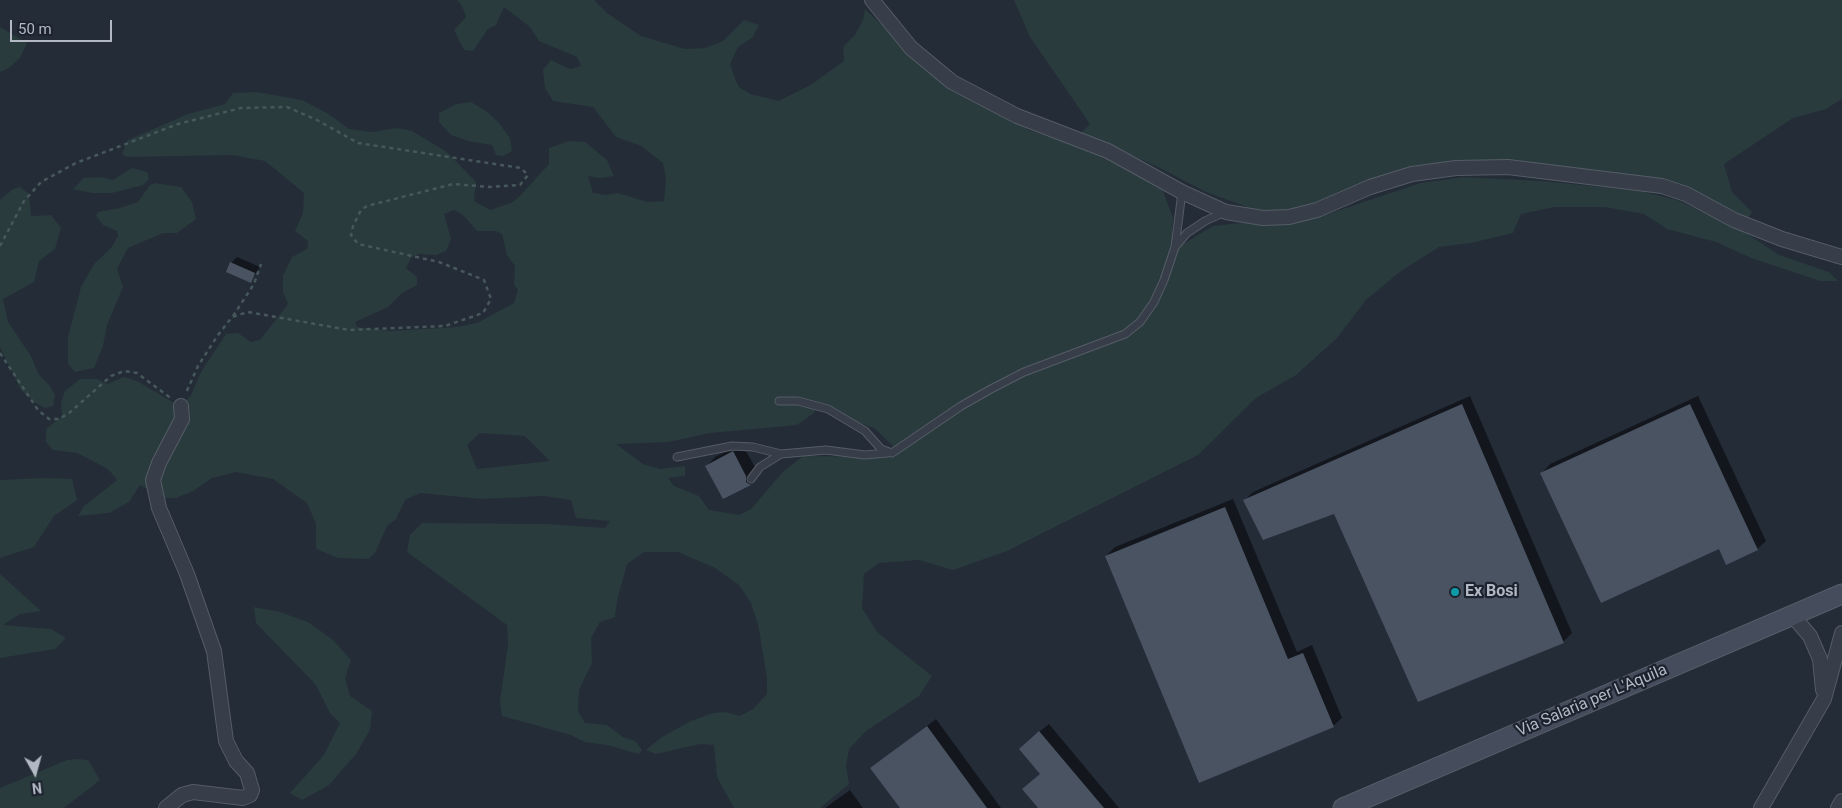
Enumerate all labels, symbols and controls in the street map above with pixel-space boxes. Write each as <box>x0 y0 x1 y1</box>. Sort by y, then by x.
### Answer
scale bar <box>12 10 115 42</box>
text: 50 m <box>18 20 52 38</box>
place label: Ex Bosi <box>1465 582 1518 602</box>
marker: Ex Bosi <box>1449 586 1461 598</box>
street label: Via Salaria per L'Aquila <box>1514 661 1670 741</box>
north arrow <box>10 748 60 798</box>
text: N <box>31 779 43 796</box>

